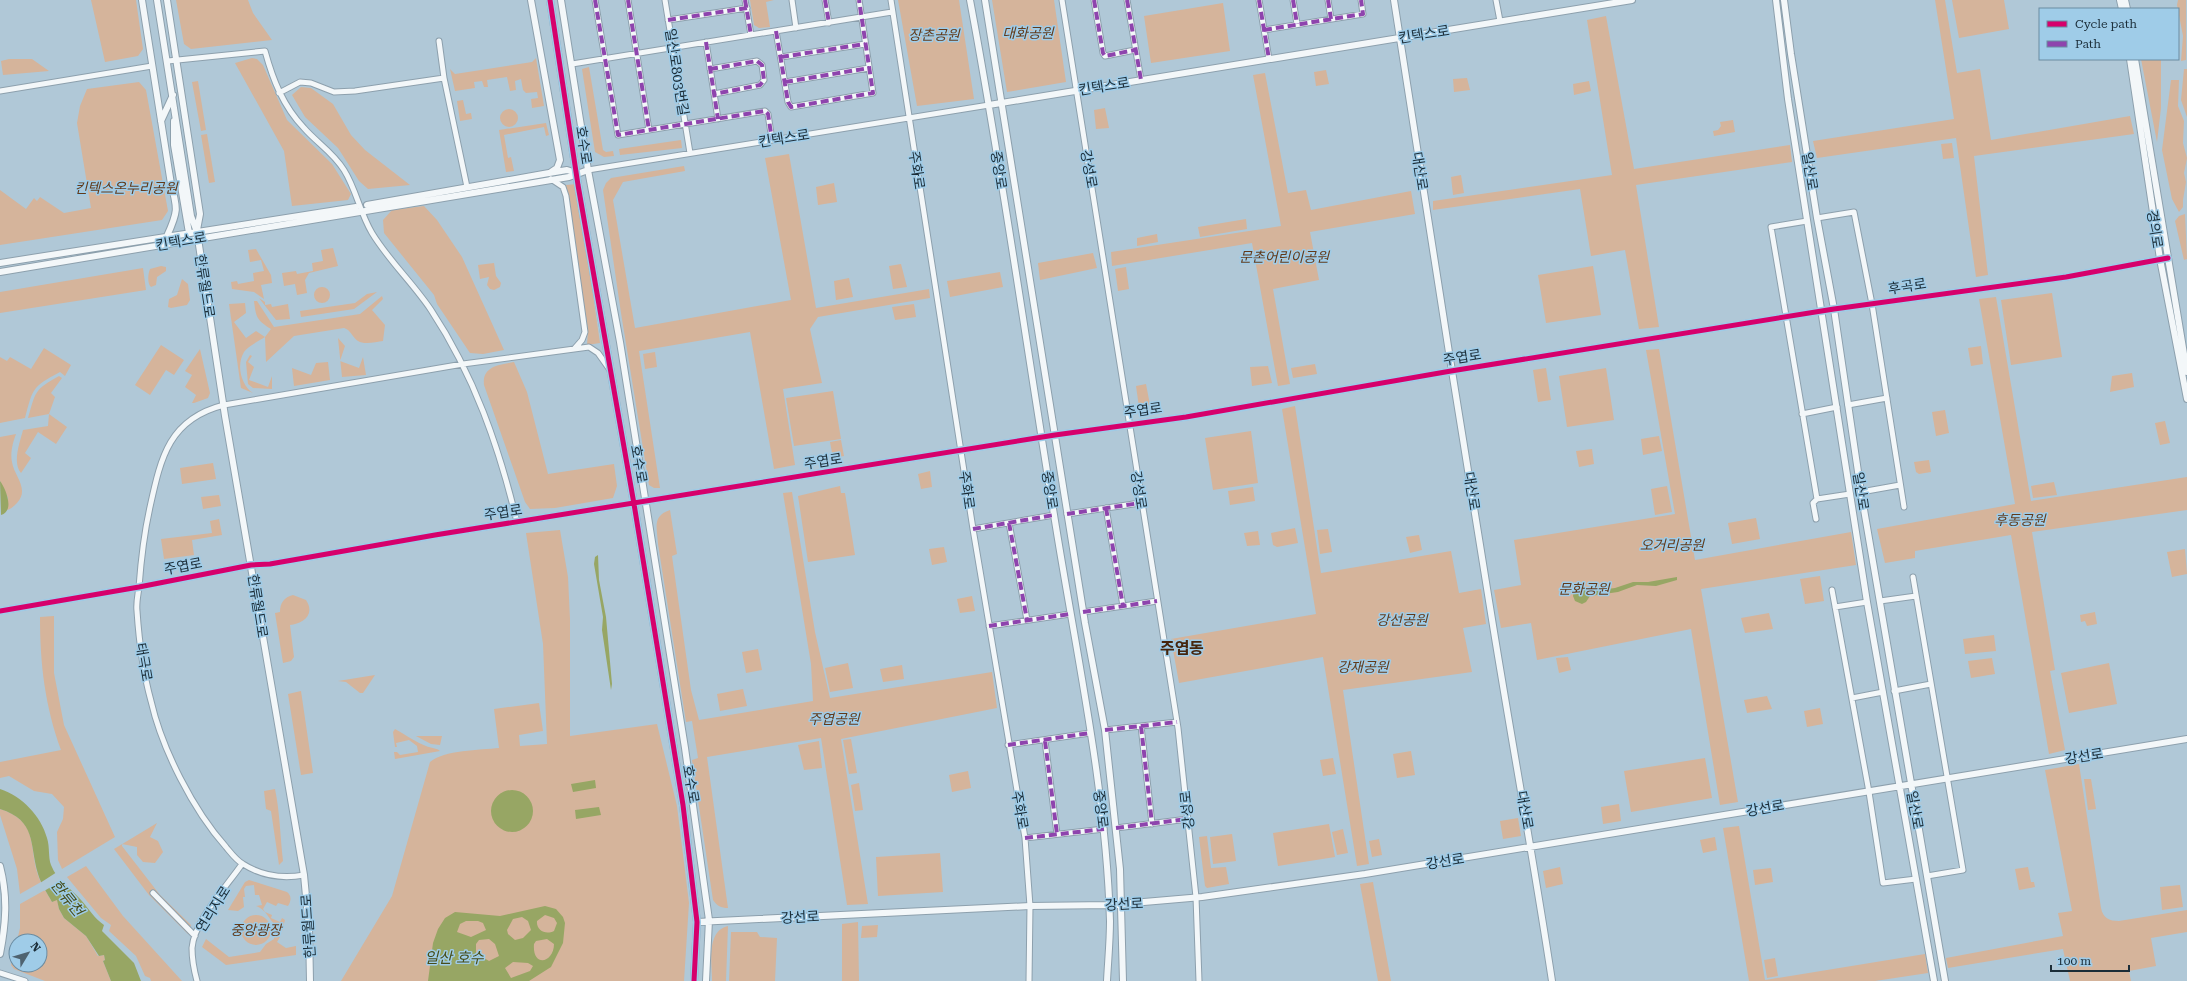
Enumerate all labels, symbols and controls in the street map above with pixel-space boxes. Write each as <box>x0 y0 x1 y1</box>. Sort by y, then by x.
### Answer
legend <box>2039 8 2179 60</box>
text: Cycle path <box>2075 17 2137 31</box>
street label: 킨텍스로 <box>1397 22 1451 46</box>
park label: 대화공원 <box>1002 25 1055 41</box>
street label: 일산로803번길 <box>662 27 692 117</box>
park label: 장촌공원 <box>908 27 961 43</box>
text: Path <box>2075 37 2101 51</box>
street label: 킨텍스로 <box>1077 74 1131 98</box>
street label: 호수로 <box>573 125 595 165</box>
street label: 킨텍스로 <box>757 126 811 150</box>
street label: 강성로 <box>1078 149 1100 190</box>
street label: 주화로 <box>906 150 928 190</box>
street label: 중앙로 <box>988 150 1010 190</box>
street label: 대산로 <box>1409 151 1431 191</box>
street label: 일산로 <box>1799 151 1821 191</box>
park label: 킨텍스온누리공원 <box>74 180 179 196</box>
street label: 경의로 <box>2144 209 2166 249</box>
street label: 킨텍스로 <box>154 229 208 253</box>
park label: 문촌어린이공원 <box>1239 249 1330 265</box>
street label: 한류월드로 <box>192 253 218 319</box>
street label: 후곡로 <box>1887 275 1927 297</box>
street label: 주엽로 <box>1442 346 1482 368</box>
street label: 주엽로 <box>1123 399 1163 421</box>
street label: 호수로 <box>628 444 650 485</box>
street label: 주엽로 <box>803 450 843 472</box>
street label: 주화로 <box>956 470 978 510</box>
street label: 중앙로 <box>1039 470 1061 510</box>
street label: 강성로 <box>1128 470 1150 510</box>
street label: 대산로 <box>1461 471 1483 511</box>
street label: 일산로 <box>1850 471 1872 511</box>
street label: 주엽로 <box>483 501 523 523</box>
park label: 후동공원 <box>1994 512 2047 528</box>
park label: 오거리공원 <box>1640 537 1705 553</box>
street label: 주엽로 <box>163 554 204 578</box>
street label: 한류월드로 <box>245 573 271 639</box>
park label: 문화공원 <box>1558 581 1611 597</box>
park label: 강선공원 <box>1376 612 1429 628</box>
district label: 주엽동 <box>1160 639 1204 658</box>
street label: 태극로 <box>133 642 155 683</box>
park label: 강재공원 <box>1337 659 1390 675</box>
park label: 주엽공원 <box>808 711 861 727</box>
street label: 강선로 <box>2064 745 2104 767</box>
street label: 호수로 <box>680 764 702 805</box>
street label: 중앙로 <box>1091 789 1111 829</box>
street label: 주화로 <box>1009 790 1031 831</box>
street label: 강성로 <box>1177 790 1197 830</box>
street label: 대산로 <box>1514 790 1536 831</box>
street label: 일산로 <box>1904 790 1926 831</box>
street label: 강선로 <box>1745 797 1786 819</box>
street label: 강선로 <box>1425 850 1465 872</box>
water label: 한류천 <box>47 876 88 921</box>
street label: 연리지로 <box>193 883 233 935</box>
street label: 한류월드로 <box>298 893 318 959</box>
street label: 강선로 <box>1104 895 1144 913</box>
street label: 강선로 <box>780 908 820 926</box>
park label: 중앙광장 <box>230 922 284 938</box>
north arrow <box>8 933 48 973</box>
text: N <box>28 940 44 955</box>
scale bar <box>2051 947 2129 973</box>
water label: 일산 호수 <box>425 949 485 967</box>
text: 100 m <box>2057 954 2091 968</box>

